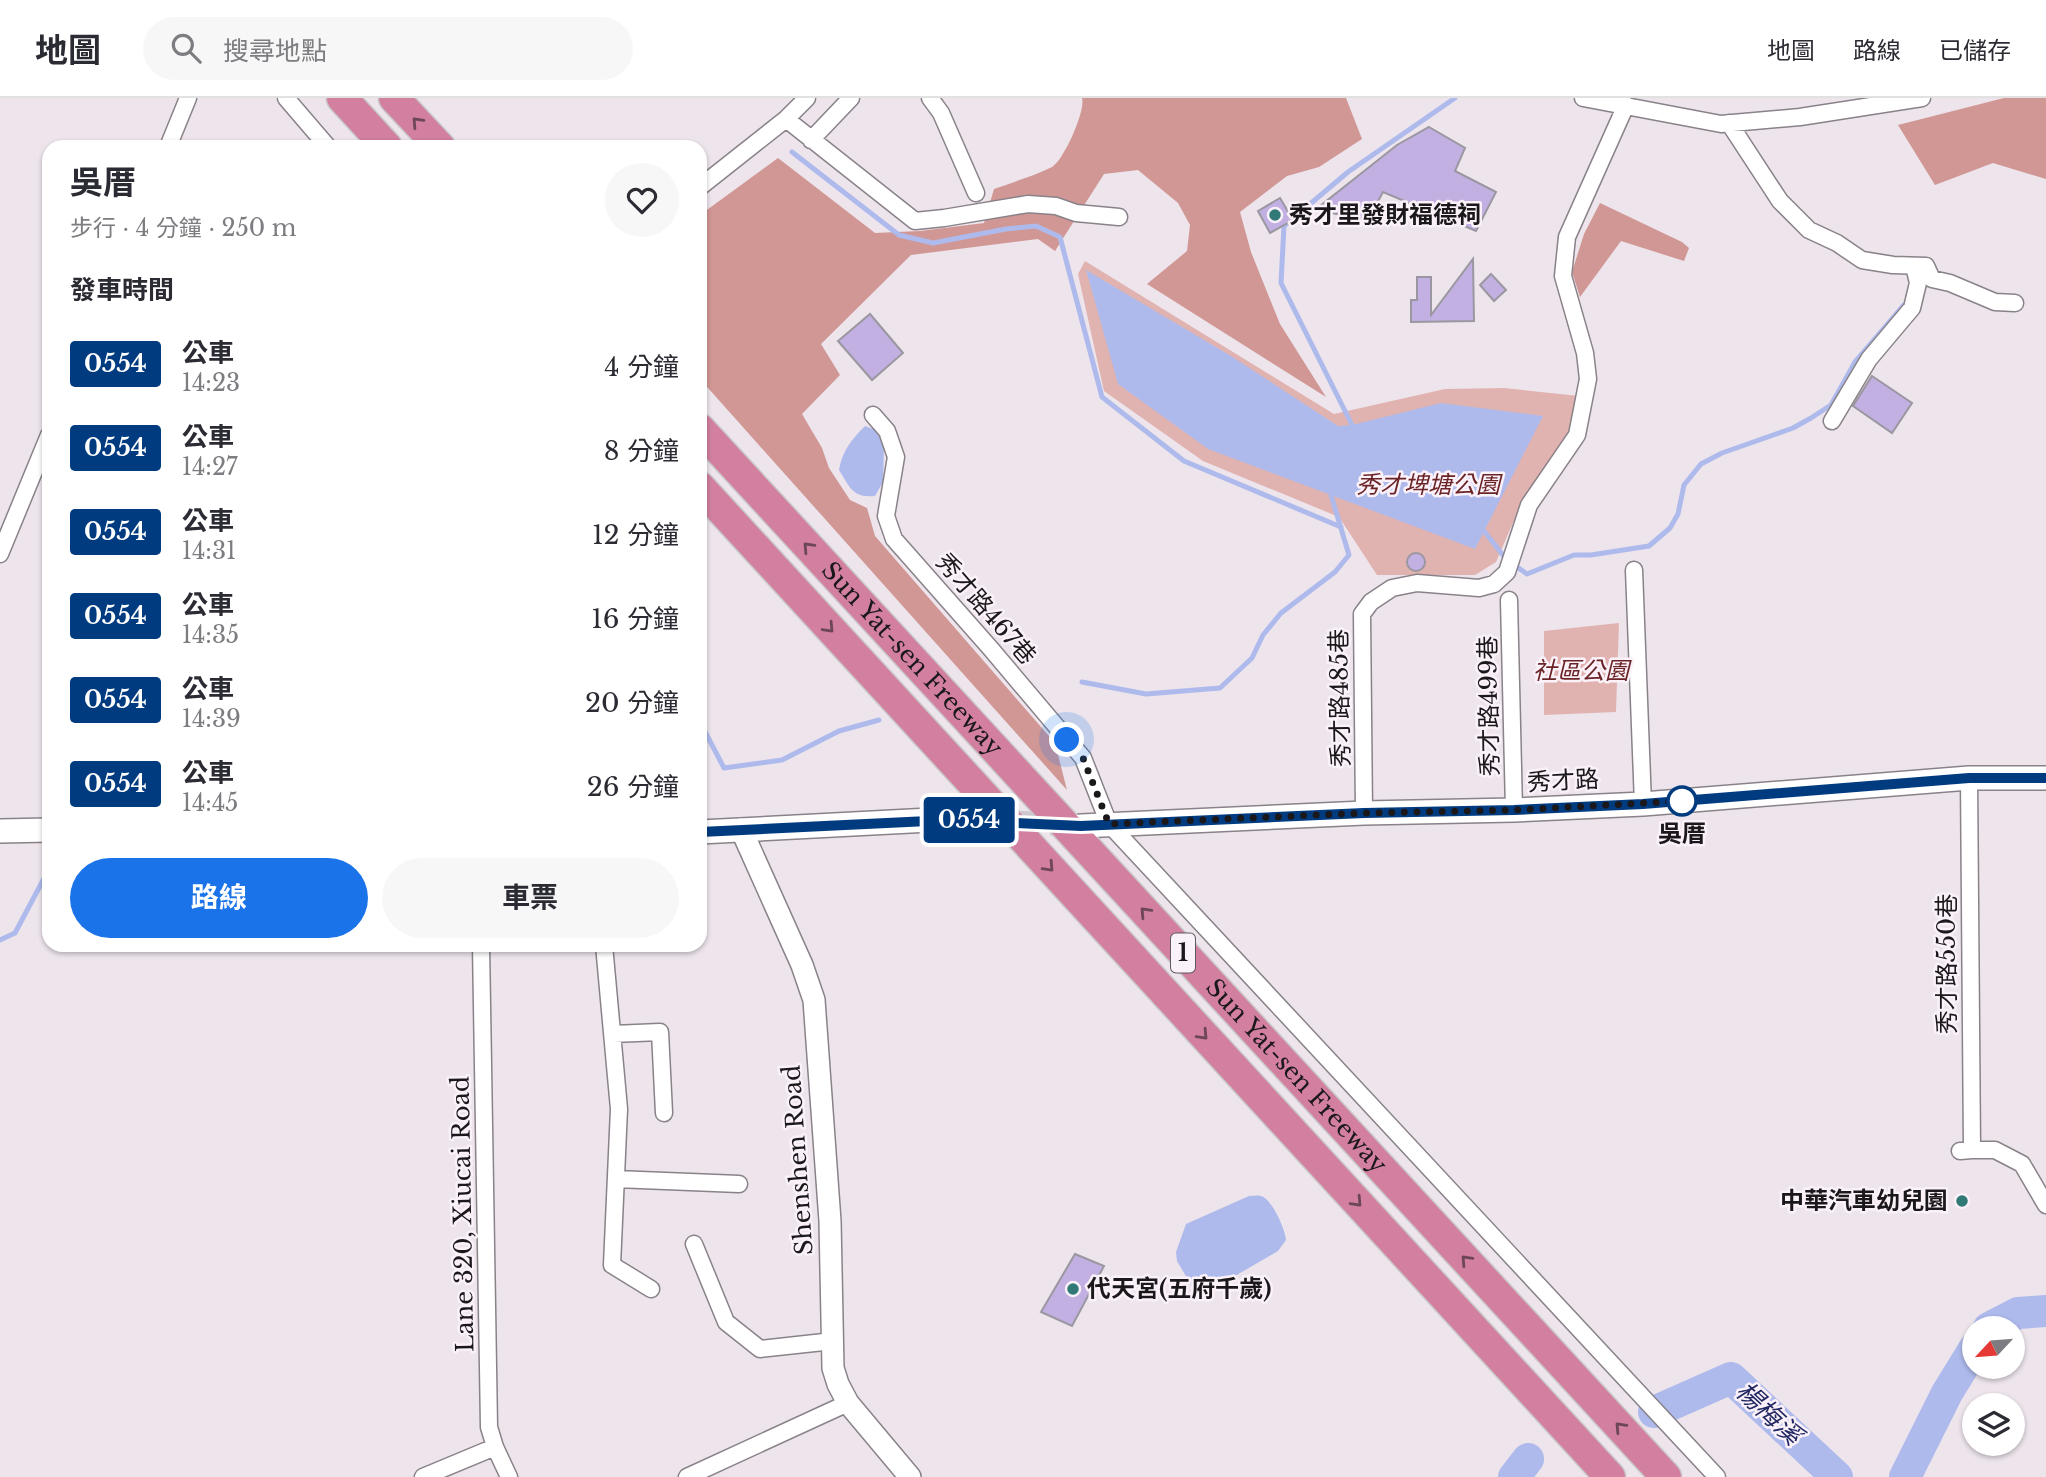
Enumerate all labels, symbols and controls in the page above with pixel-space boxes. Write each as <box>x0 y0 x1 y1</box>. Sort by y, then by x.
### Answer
search box <box>143 17 633 80</box>
icon: search <box>167 29 205 67</box>
text: 地圖 <box>35 30 101 71</box>
text: 搜尋地點 <box>223 35 327 67</box>
text: 地圖 <box>1767 36 1815 65</box>
text: 路線 <box>1853 36 1901 65</box>
text: 已儲存 <box>1939 36 2011 65</box>
one-way arrow <box>413 118 425 131</box>
text: 吳厝 <box>70 162 136 203</box>
button: heart <box>605 163 679 237</box>
place label: 秀才里發財福德祠 <box>1289 200 1481 229</box>
marker: 秀才里發財福德祠 <box>1267 207 1283 223</box>
text: 步行 · 4 分鐘 · 250 m <box>70 214 297 242</box>
text: 發車時間 <box>70 274 174 306</box>
text: 公車 <box>182 337 234 369</box>
text: 0554 <box>84 349 147 378</box>
text: 4 分鐘 <box>604 351 679 383</box>
text: 14:23 <box>182 369 240 397</box>
text: 公車 <box>182 421 234 453</box>
text: 0554 <box>84 433 147 462</box>
text: 8 分鐘 <box>604 435 679 467</box>
text: 14:27 <box>182 453 238 481</box>
park label: 秀才埤塘公園 <box>1356 470 1503 499</box>
text: 公車 <box>182 505 234 537</box>
text: 0554 <box>84 517 147 546</box>
text: 12 分鐘 <box>592 519 679 551</box>
text: 14:31 <box>182 537 236 565</box>
one-way arrow <box>804 542 817 555</box>
street label: 秀才路467巷 <box>930 547 1042 670</box>
street label: Sun Yat-sen Freeway <box>816 556 1010 762</box>
text: 公車 <box>182 589 234 621</box>
text: 0554 <box>84 601 147 630</box>
text: 16 分鐘 <box>591 603 679 635</box>
one-way arrow <box>821 620 833 633</box>
text: 14:35 <box>182 621 239 649</box>
street label: 秀才路485巷 <box>1324 629 1355 767</box>
street label: 秀才路499巷 <box>1473 635 1504 777</box>
park label: 社區公園 <box>1533 656 1632 685</box>
text: 公車 <box>182 673 234 705</box>
text: 0554 <box>84 685 147 714</box>
text: 20 分鐘 <box>585 687 679 719</box>
text: 14:39 <box>182 705 241 733</box>
your location <box>1049 722 1084 757</box>
text: 公車 <box>182 757 234 789</box>
street label: 秀才路 <box>1526 764 1600 797</box>
text: 0554 <box>84 769 147 798</box>
text: 26 分鐘 <box>587 771 679 803</box>
marker: 吳厝 <box>1667 786 1697 816</box>
text: 14:45 <box>182 789 238 817</box>
line badge: 0554 <box>920 797 1018 843</box>
text: 0554 <box>938 805 1000 834</box>
place label: 吳厝 <box>1658 819 1706 848</box>
button: 路線 <box>70 858 368 938</box>
button: 車票 <box>382 858 679 938</box>
one-way arrow <box>1041 859 1054 872</box>
street label: 秀才路550巷 <box>1932 894 1961 1034</box>
one-way arrow <box>1141 907 1154 920</box>
road number: 1 <box>1171 933 1195 972</box>
street label: Sun Yat-sen Freeway <box>1200 973 1394 1179</box>
one-way arrow <box>1195 1027 1208 1040</box>
street label: Shenshen Road <box>776 1064 819 1256</box>
street label: Lane 320, Xiucai Road <box>446 1076 479 1352</box>
place label: 中華汽車幼兒園 <box>1780 1186 1948 1215</box>
marker: 中華汽車幼兒園 <box>1954 1193 1970 1209</box>
one-way arrow <box>1349 1194 1362 1207</box>
one-way arrow <box>1461 1255 1474 1268</box>
place label: 代天宮(五府千歲) <box>1087 1274 1271 1303</box>
marker: 代天宮(五府千歲) <box>1065 1281 1081 1297</box>
north arrow <box>1962 1316 2025 1379</box>
map controls <box>1962 1316 2025 1456</box>
water label: 楊梅溪 <box>1730 1375 1811 1454</box>
button: layers <box>1962 1393 2025 1456</box>
one-way arrow <box>1616 1422 1628 1435</box>

